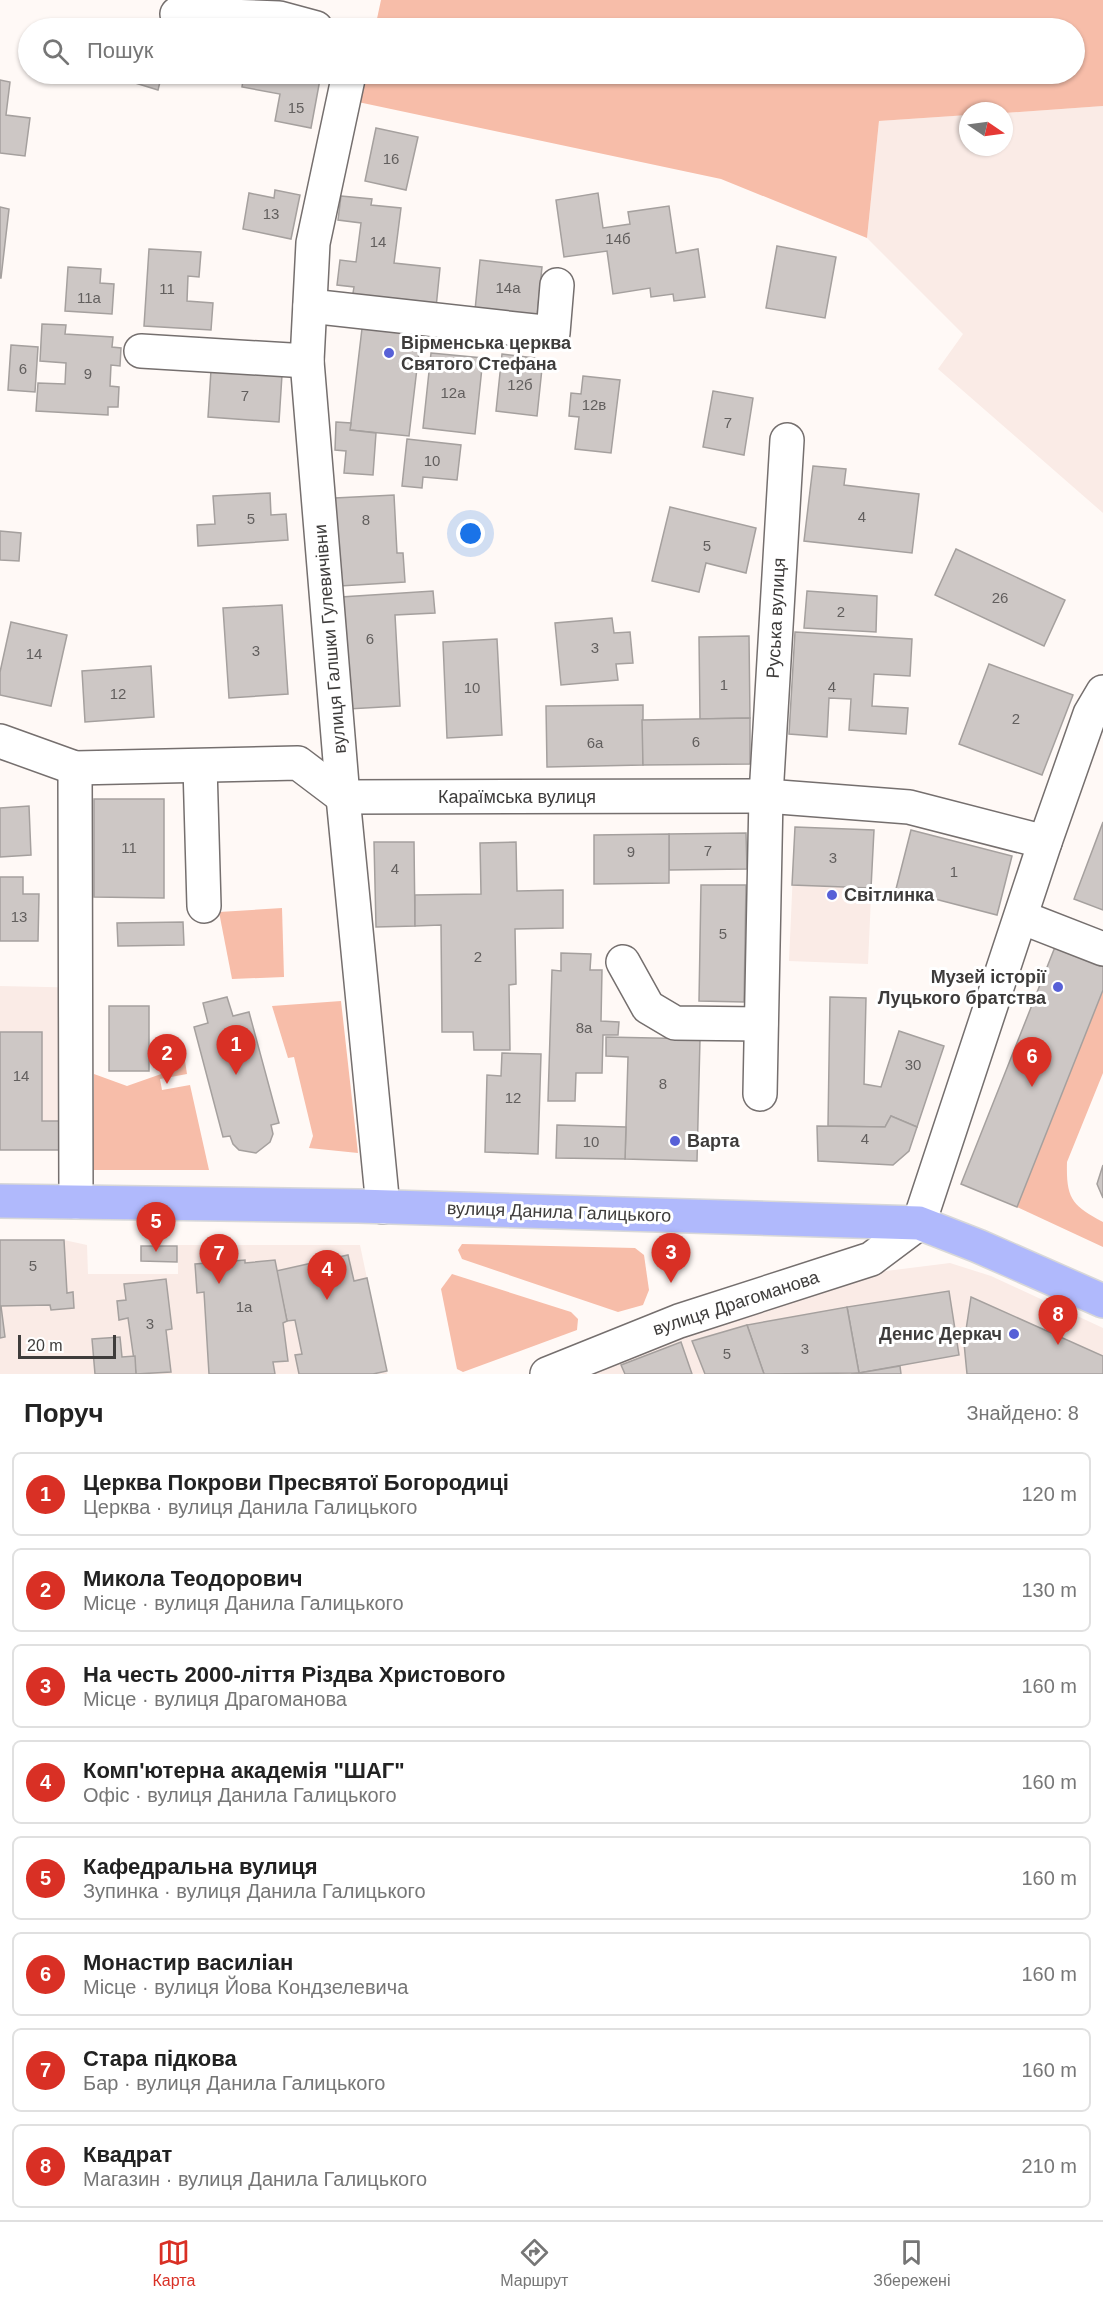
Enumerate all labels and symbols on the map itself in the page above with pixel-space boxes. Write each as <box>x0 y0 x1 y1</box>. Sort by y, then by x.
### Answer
house number: 15 <box>288 99 304 116</box>
north arrow <box>959 102 1013 156</box>
house number: 16 <box>383 150 399 167</box>
house number: 13 <box>263 205 279 222</box>
house number: 14б <box>605 230 631 247</box>
house number: 14 <box>370 233 386 250</box>
house number: 14а <box>495 279 521 296</box>
house number: 11 <box>159 280 175 297</box>
house number: 11а <box>77 289 102 306</box>
place label: Вірменська церква Святого Стефана <box>401 333 572 374</box>
marker: Вірменська церква Святого Стефана <box>382 346 396 360</box>
house number: 6 <box>19 360 27 377</box>
house number: 9 <box>84 365 92 382</box>
house number: 12б <box>507 376 533 393</box>
house number: 12а <box>440 384 466 401</box>
house number: 7 <box>241 387 249 404</box>
house number: 12в <box>582 396 606 413</box>
house number: 7 <box>724 414 732 431</box>
house number: 10 <box>424 452 440 469</box>
house number: 4 <box>858 508 866 525</box>
house number: 5 <box>247 510 255 527</box>
house number: 8 <box>362 511 370 528</box>
your location <box>456 519 485 548</box>
street label: вулиця Галшки Гулевичівни <box>310 523 350 755</box>
house number: 5 <box>703 537 711 554</box>
street label: Руська вулиця <box>763 557 789 679</box>
house number: 26 <box>992 589 1008 606</box>
house number: 2 <box>837 603 845 620</box>
house number: 6 <box>366 630 374 647</box>
house number: 3 <box>591 639 599 656</box>
house number: 3 <box>252 642 260 659</box>
house number: 14 <box>26 645 42 662</box>
house number: 1 <box>720 676 728 693</box>
house number: 4 <box>828 678 836 695</box>
house number: 10 <box>464 679 480 696</box>
house number: 12 <box>110 685 126 702</box>
house number: 2 <box>1012 710 1020 727</box>
house number: 6 <box>692 733 700 750</box>
house number: 6а <box>587 734 604 751</box>
street label: Караїмська вулиця <box>438 787 596 807</box>
house number: 11 <box>121 839 137 856</box>
house number: 7 <box>704 842 712 859</box>
house number: 9 <box>627 843 635 860</box>
house number: 3 <box>829 849 837 866</box>
house number: 4 <box>391 860 399 877</box>
house number: 1 <box>950 863 958 880</box>
place label: Світлинка <box>844 885 935 905</box>
marker: Світлинка <box>825 888 839 902</box>
house number: 13 <box>11 908 27 925</box>
house number: 5 <box>719 925 727 942</box>
house number: 2 <box>474 948 482 965</box>
place label: Музей історії Луцького братства <box>878 967 1047 1008</box>
marker: Музей історії Луцького братства <box>1051 980 1065 994</box>
house number: 8а <box>576 1019 593 1036</box>
pin: 1 <box>216 1026 256 1075</box>
pin: 2 <box>148 1034 186 1084</box>
pin: 6 <box>1012 1038 1052 1087</box>
house number: 30 <box>905 1056 921 1073</box>
house number: 14 <box>13 1067 29 1084</box>
house number: 8 <box>659 1075 667 1092</box>
house number: 12 <box>505 1089 521 1106</box>
house number: 4 <box>861 1130 869 1147</box>
place label: Варта <box>687 1131 741 1151</box>
house number: 10 <box>583 1133 599 1150</box>
marker: Варта <box>668 1134 682 1148</box>
street label: вулиця Данила Галицького <box>447 1198 671 1226</box>
pin: 5 <box>136 1202 176 1252</box>
pin: 7 <box>200 1234 238 1284</box>
pin: 3 <box>652 1234 690 1283</box>
pin: 4 <box>308 1250 346 1300</box>
house number: 5 <box>29 1257 37 1274</box>
street label: вулиця Драгоманова <box>650 1266 823 1339</box>
pin: 8 <box>1038 1296 1078 1345</box>
house number: 1а <box>236 1298 253 1315</box>
house number: 3 <box>146 1315 154 1332</box>
place label: Денис Деркач <box>879 1324 1002 1344</box>
marker: Денис Деркач <box>1007 1327 1021 1341</box>
scale bar <box>18 1332 116 1360</box>
house number: 3 <box>801 1340 809 1357</box>
house number: 5 <box>723 1345 731 1362</box>

